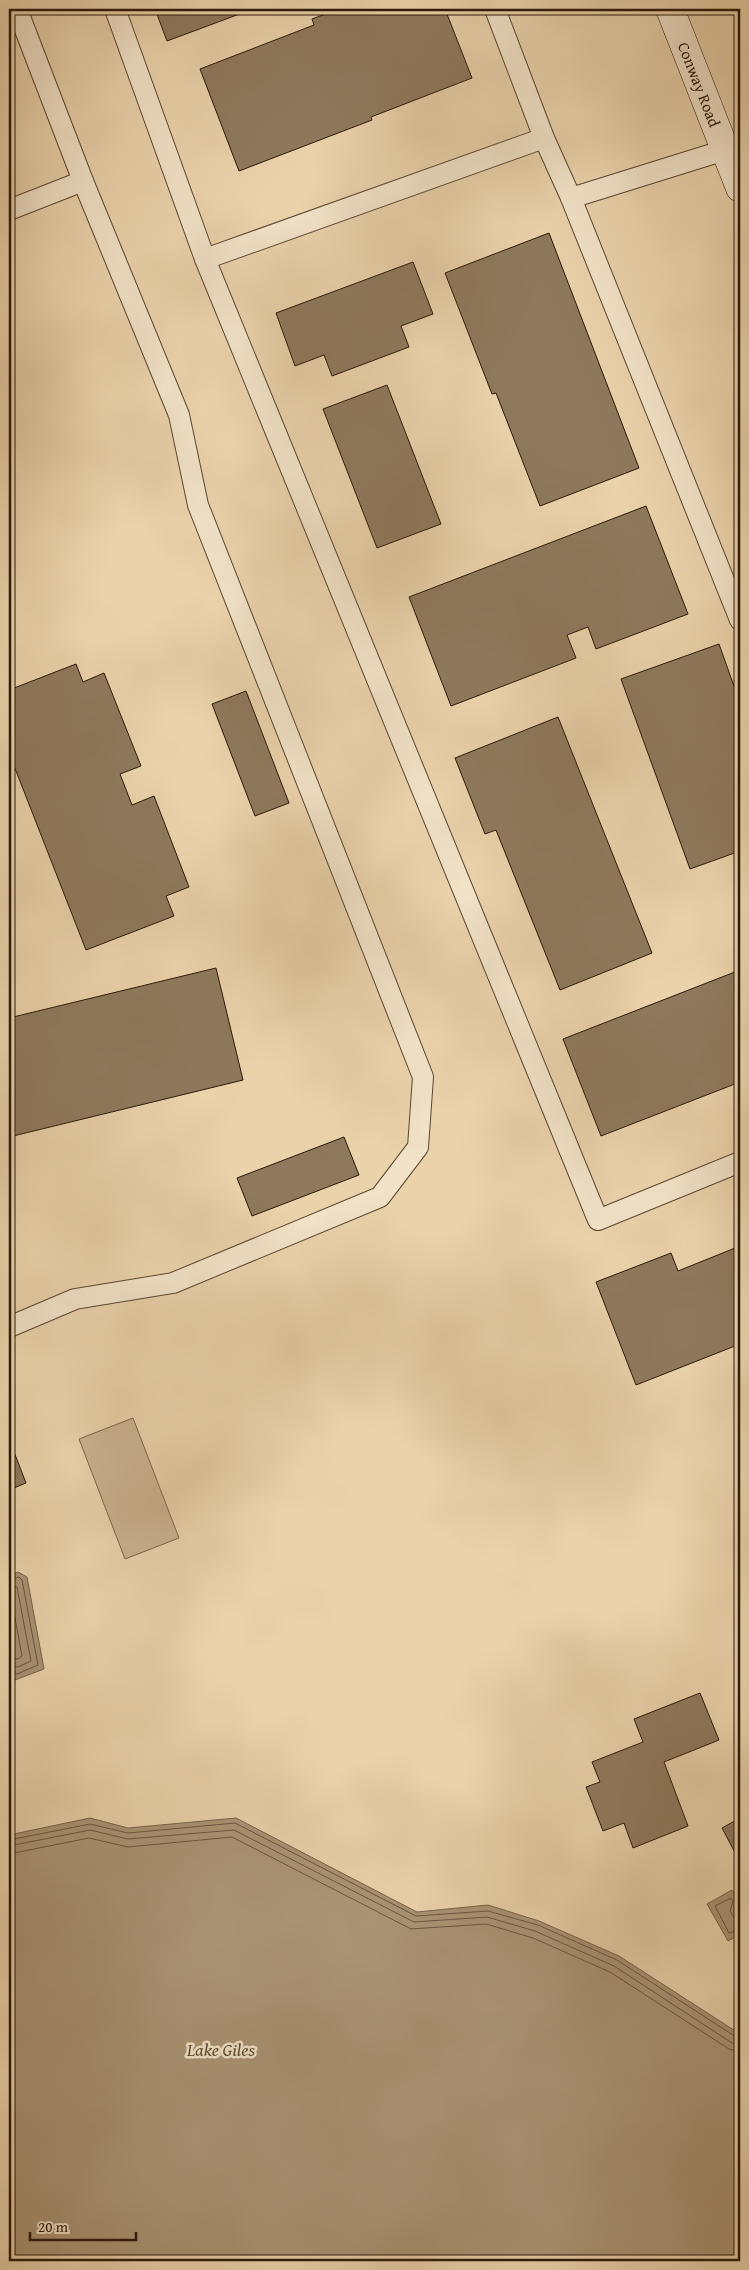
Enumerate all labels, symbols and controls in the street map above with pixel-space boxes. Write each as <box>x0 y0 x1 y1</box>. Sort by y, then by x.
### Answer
street label: Conway Road <box>672 38 727 131</box>
water label: Lake Giles <box>186 2036 255 2063</box>
scale bar <box>30 2210 136 2242</box>
text: 20 m <box>38 2216 69 2237</box>

